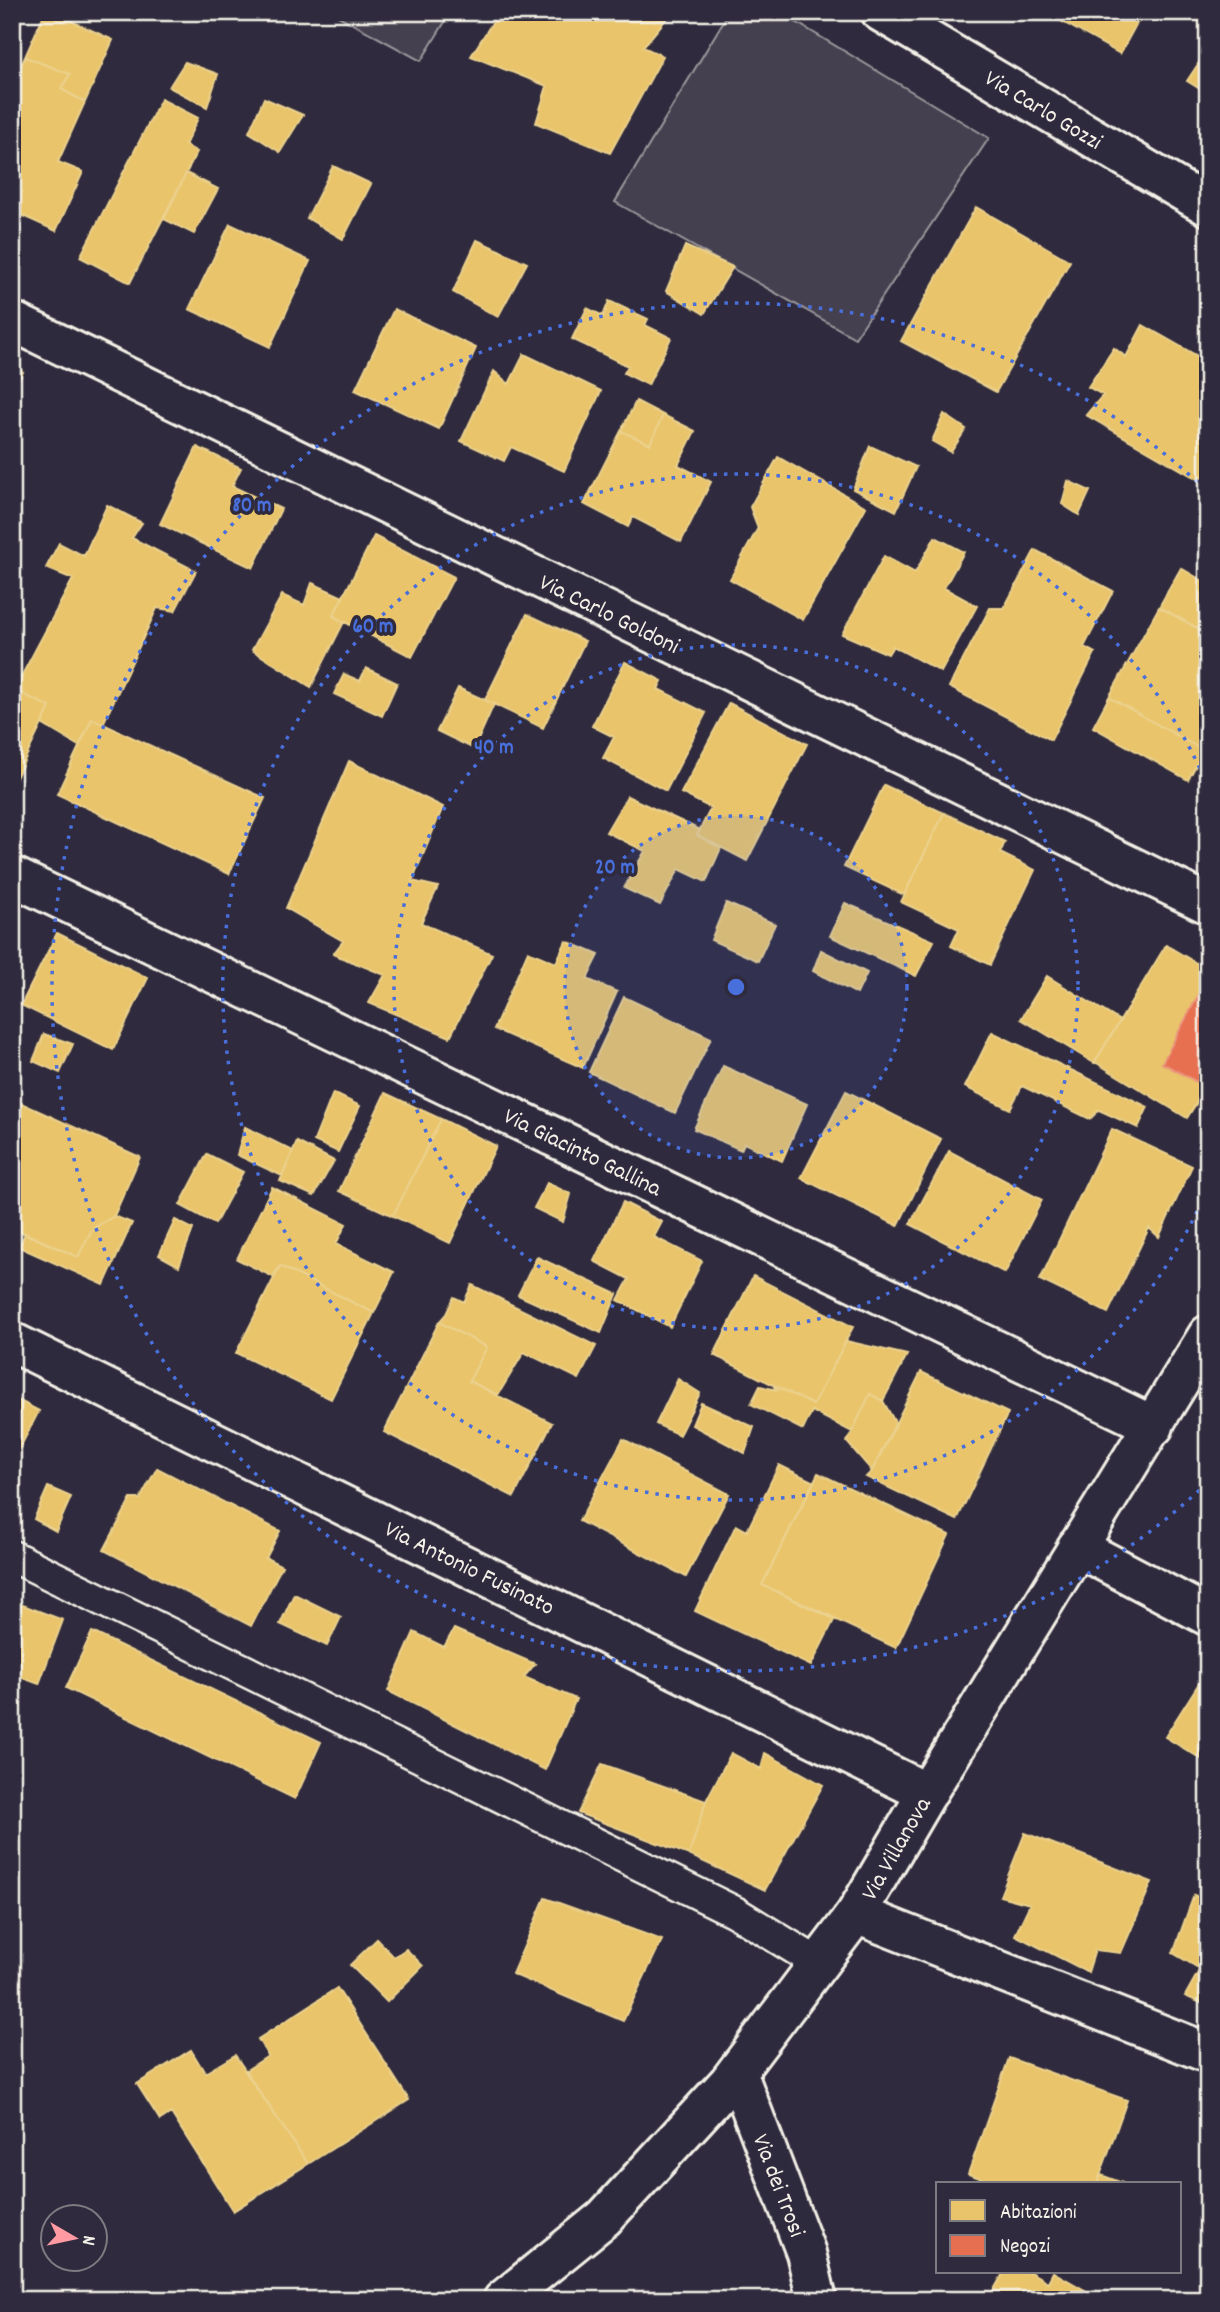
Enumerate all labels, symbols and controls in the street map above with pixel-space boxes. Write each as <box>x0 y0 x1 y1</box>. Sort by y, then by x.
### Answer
street label: Via Carlo Gozzi <box>977 63 1108 160</box>
text: 80 m <box>232 492 272 522</box>
street label: Via Carlo Goldoni <box>533 567 685 664</box>
text: 60 m <box>353 613 393 643</box>
text: 40 m <box>474 734 514 764</box>
text: 20 m <box>595 854 635 884</box>
centre of rings <box>724 975 748 999</box>
street label: Via Giacinto Gallina <box>497 1101 667 1207</box>
street label: Via Antonio Fusinato <box>378 1514 560 1626</box>
street label: Via Villanova <box>854 1791 941 1908</box>
street label: Via dei Trosi <box>742 2130 812 2243</box>
legend <box>936 2182 1182 2274</box>
text: Abitazioni <box>1000 2199 1077 2229</box>
north arrow <box>38 2204 108 2274</box>
text: N <box>73 2233 101 2247</box>
text: Negozi <box>1000 2233 1050 2263</box>

